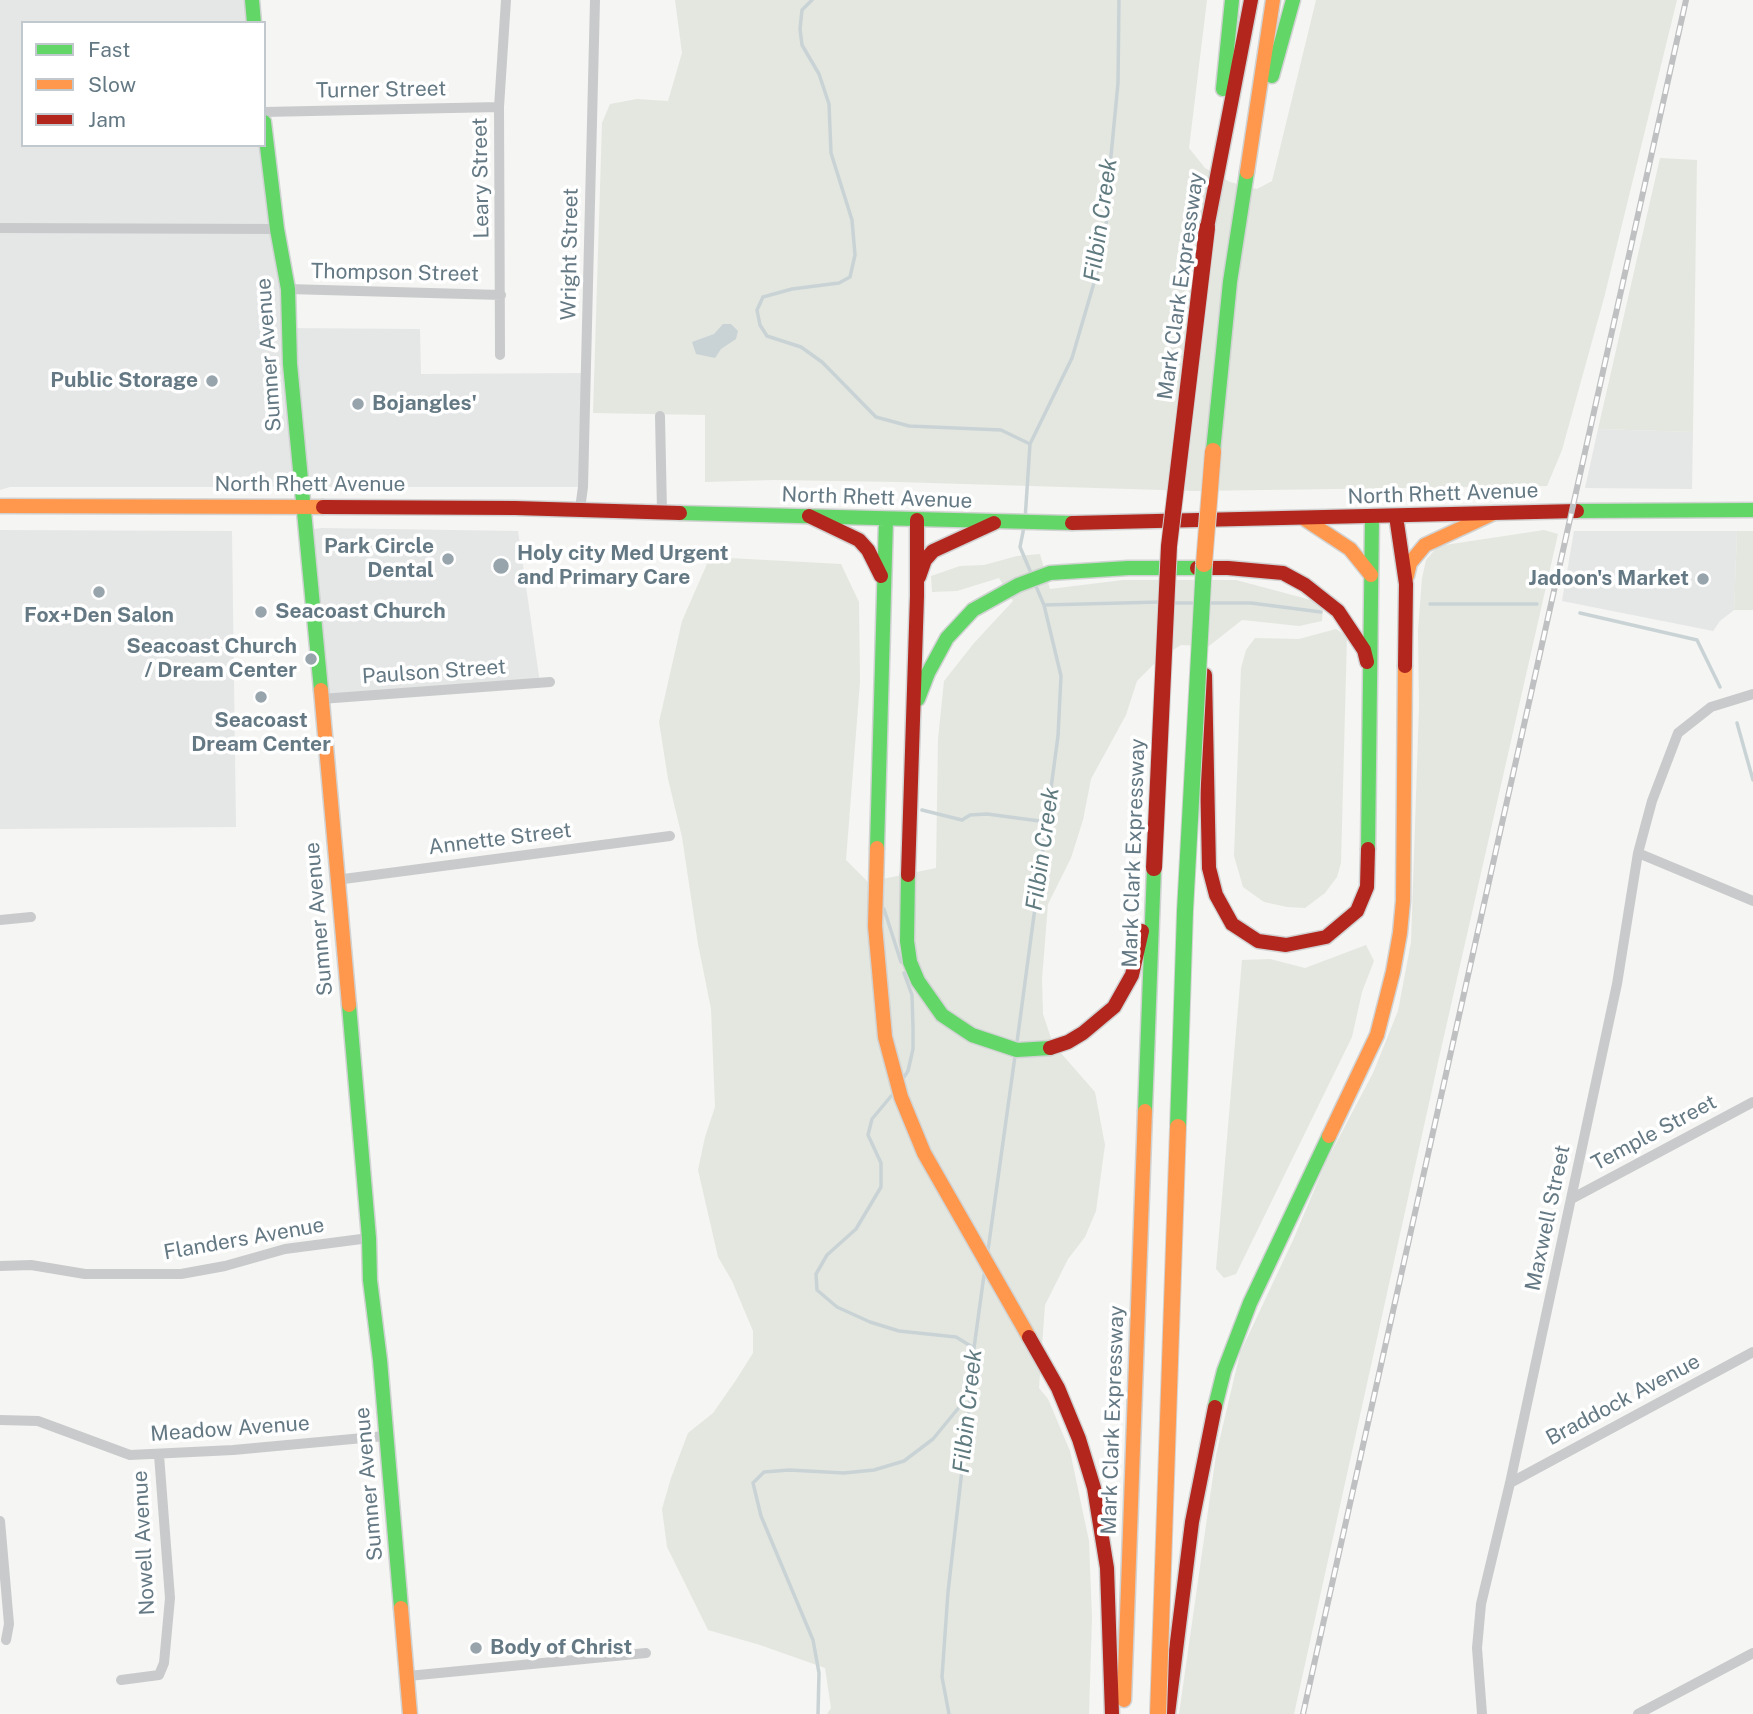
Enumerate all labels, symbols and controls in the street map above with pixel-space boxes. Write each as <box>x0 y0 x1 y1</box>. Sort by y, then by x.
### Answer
legend <box>21 21 266 147</box>
text: Fast <box>88 37 130 62</box>
text: Slow <box>88 72 136 97</box>
street label: Turner Street <box>316 76 446 104</box>
text: Jam <box>88 107 126 132</box>
street label: Leary Street <box>467 117 495 239</box>
water label: Filbin Creek <box>1079 156 1123 284</box>
street label: Mark Clark Expressway <box>1153 171 1209 401</box>
street label: Wright Street <box>556 187 584 321</box>
street label: Thompson Street <box>311 259 479 287</box>
street label: Sumner Avenue <box>251 277 287 433</box>
place label: Public Storage <box>50 368 198 394</box>
marker: Public Storage <box>204 373 220 389</box>
place label: Bojangles' <box>372 391 477 417</box>
marker: Bojangles' <box>350 396 366 412</box>
street label: North Rhett Avenue <box>215 472 405 498</box>
street label: North Rhett Avenue <box>1347 478 1539 510</box>
street label: North Rhett Avenue <box>781 482 973 514</box>
place label: Park Circle Dental <box>324 534 434 584</box>
place label: Holy city Med Urgent and Primary Care <box>517 541 728 591</box>
marker: Park Circle Dental <box>440 551 456 567</box>
marker: Holy city Med Urgent and Primary Care <box>491 556 511 576</box>
place label: Jadoon's Market <box>1528 566 1689 592</box>
marker: Jadoon's Market <box>1695 571 1711 587</box>
marker: Fox+Den Salon <box>91 584 107 600</box>
place label: Seacoast Church <box>275 599 446 625</box>
place label: Fox+Den Salon <box>24 603 174 629</box>
marker: Seacoast Church <box>253 604 269 620</box>
place label: Seacoast Church / Dream Center <box>126 634 297 684</box>
marker: Seacoast Church / Dream Center <box>303 651 319 667</box>
street label: Paulson Street <box>361 654 507 690</box>
marker: Seacoast Dream Center <box>253 689 269 705</box>
place label: Seacoast Dream Center <box>191 708 331 758</box>
street label: Mark Clark Expressway <box>1117 738 1151 968</box>
water label: Filbin Creek <box>1021 785 1065 913</box>
street label: Annette Street <box>427 818 573 860</box>
street label: Sumner Avenue <box>300 841 338 997</box>
street label: Temple Street <box>1587 1090 1721 1176</box>
street label: Maxwell Street <box>1520 1143 1576 1293</box>
street label: Flanders Avenue <box>162 1212 326 1266</box>
street label: Mark Clark Expressway <box>1096 1305 1130 1535</box>
water label: Filbin Creek <box>948 1348 988 1474</box>
street label: Braddock Avenue <box>1542 1349 1704 1451</box>
street label: Sumner Avenue <box>350 1406 388 1562</box>
street label: Meadow Avenue <box>149 1411 311 1447</box>
street label: Nowell Avenue <box>128 1470 160 1616</box>
place label: Body of Christ <box>490 1635 632 1661</box>
marker: Body of Christ <box>468 1640 484 1656</box>

